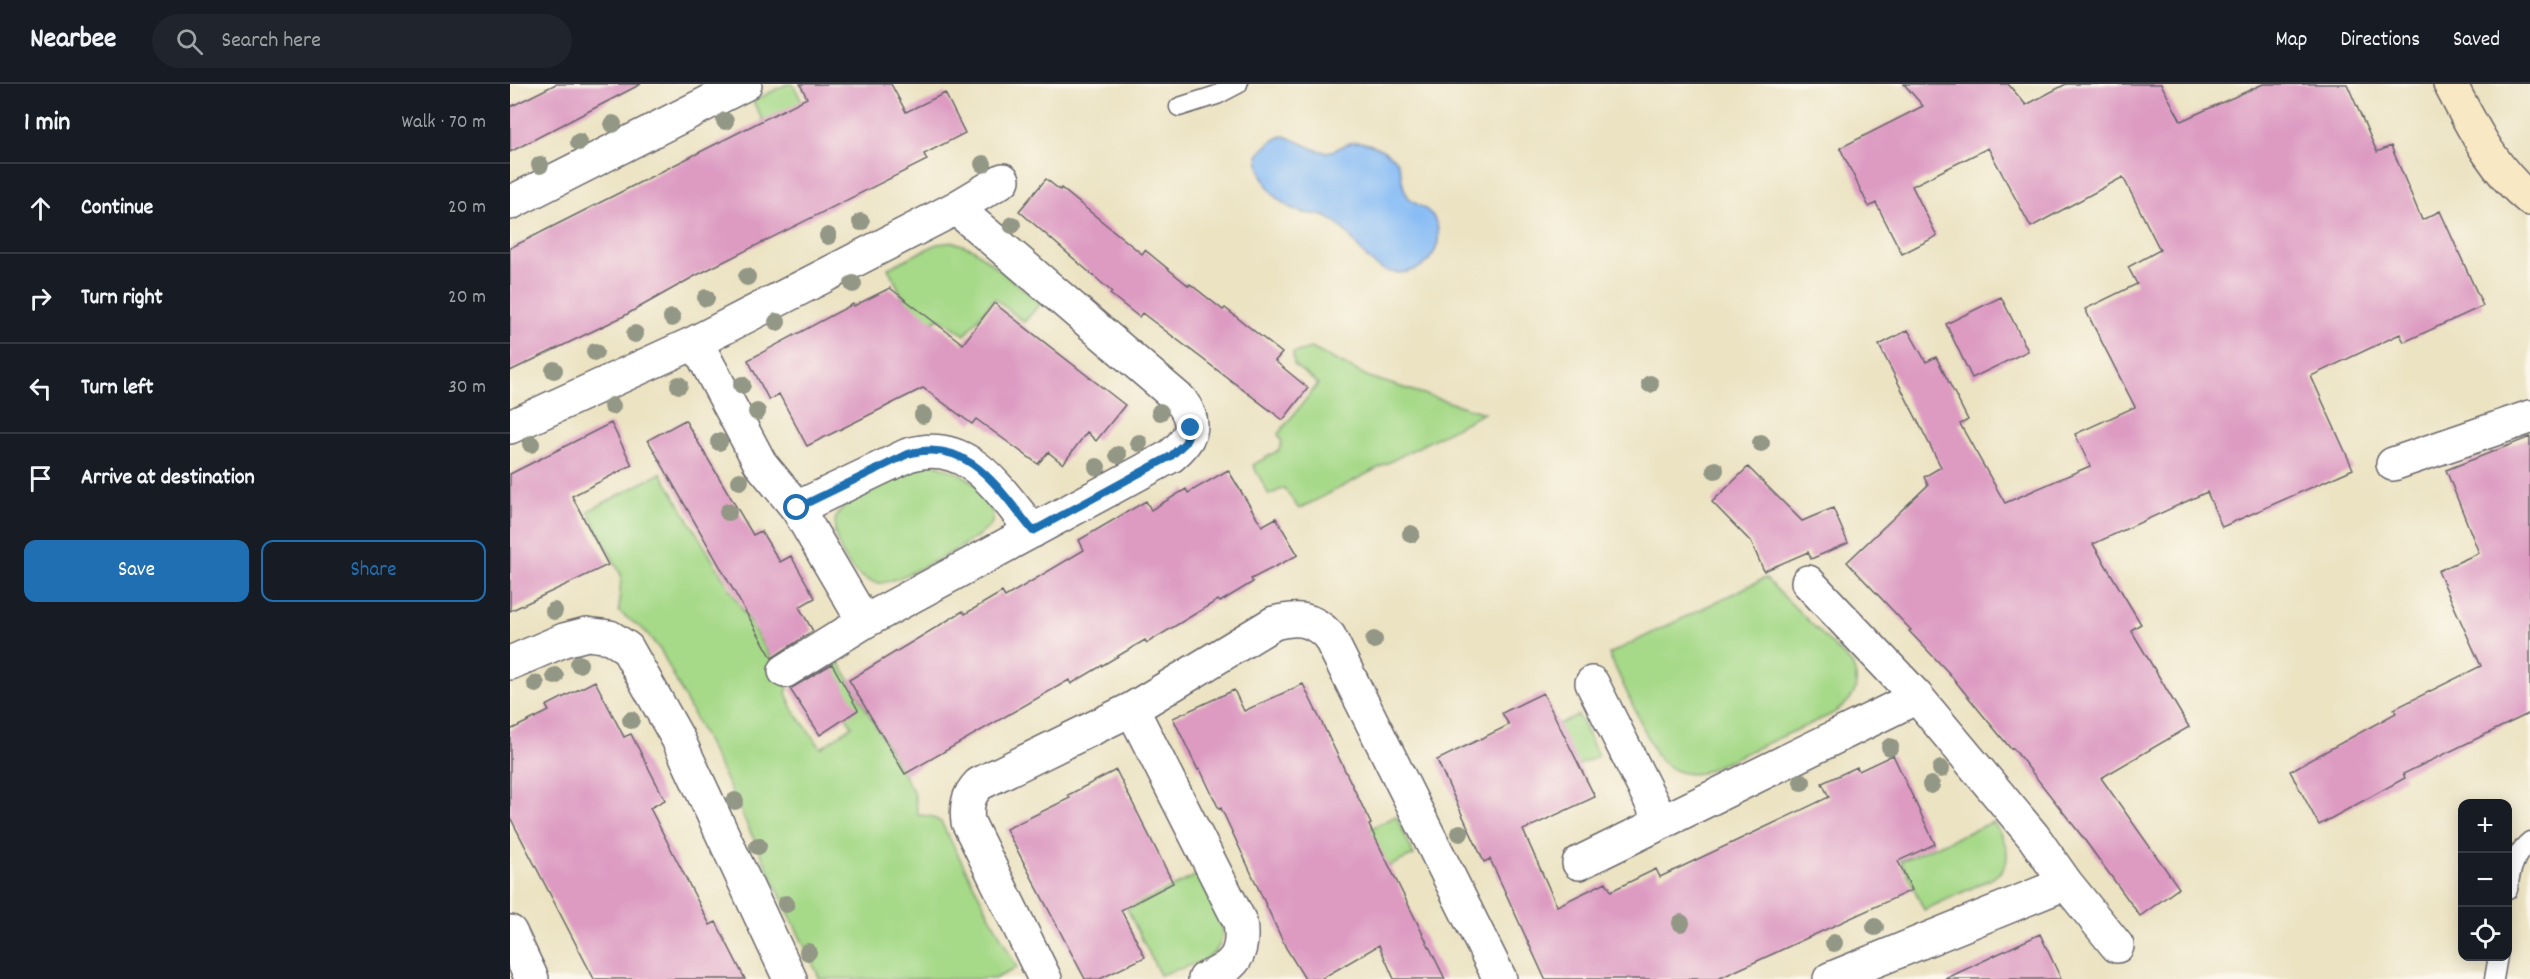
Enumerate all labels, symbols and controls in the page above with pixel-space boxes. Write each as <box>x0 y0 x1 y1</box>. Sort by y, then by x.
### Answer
search box <box>152 14 572 68</box>
text: Nearbee <box>30 21 116 61</box>
icon: search <box>173 25 206 58</box>
text: Search here <box>221 26 321 57</box>
text: Map <box>2276 26 2307 56</box>
text: Directions <box>2340 26 2420 56</box>
text: Saved <box>2453 26 2500 56</box>
text: 1 min <box>24 105 70 142</box>
text: Walk · 70 m <box>402 109 486 137</box>
icon: ahead <box>24 192 57 225</box>
text: Continue <box>81 193 153 224</box>
text: 20 m <box>448 194 486 222</box>
icon: right <box>24 282 57 315</box>
text: Turn right <box>81 283 163 314</box>
text: 20 m <box>448 284 486 312</box>
icon: left <box>24 372 57 405</box>
text: Turn left <box>81 373 153 404</box>
text: 30 m <box>448 374 486 402</box>
route end <box>1177 414 1203 440</box>
icon: arrive <box>24 462 57 495</box>
text: Arrive at destination <box>81 463 255 494</box>
route start <box>783 494 809 520</box>
button: Save <box>24 540 249 602</box>
button: Share <box>261 540 486 602</box>
map controls <box>2458 799 2512 961</box>
button: + <box>2458 799 2512 853</box>
button: − <box>2458 853 2512 907</box>
button: locate <box>2458 907 2512 961</box>

